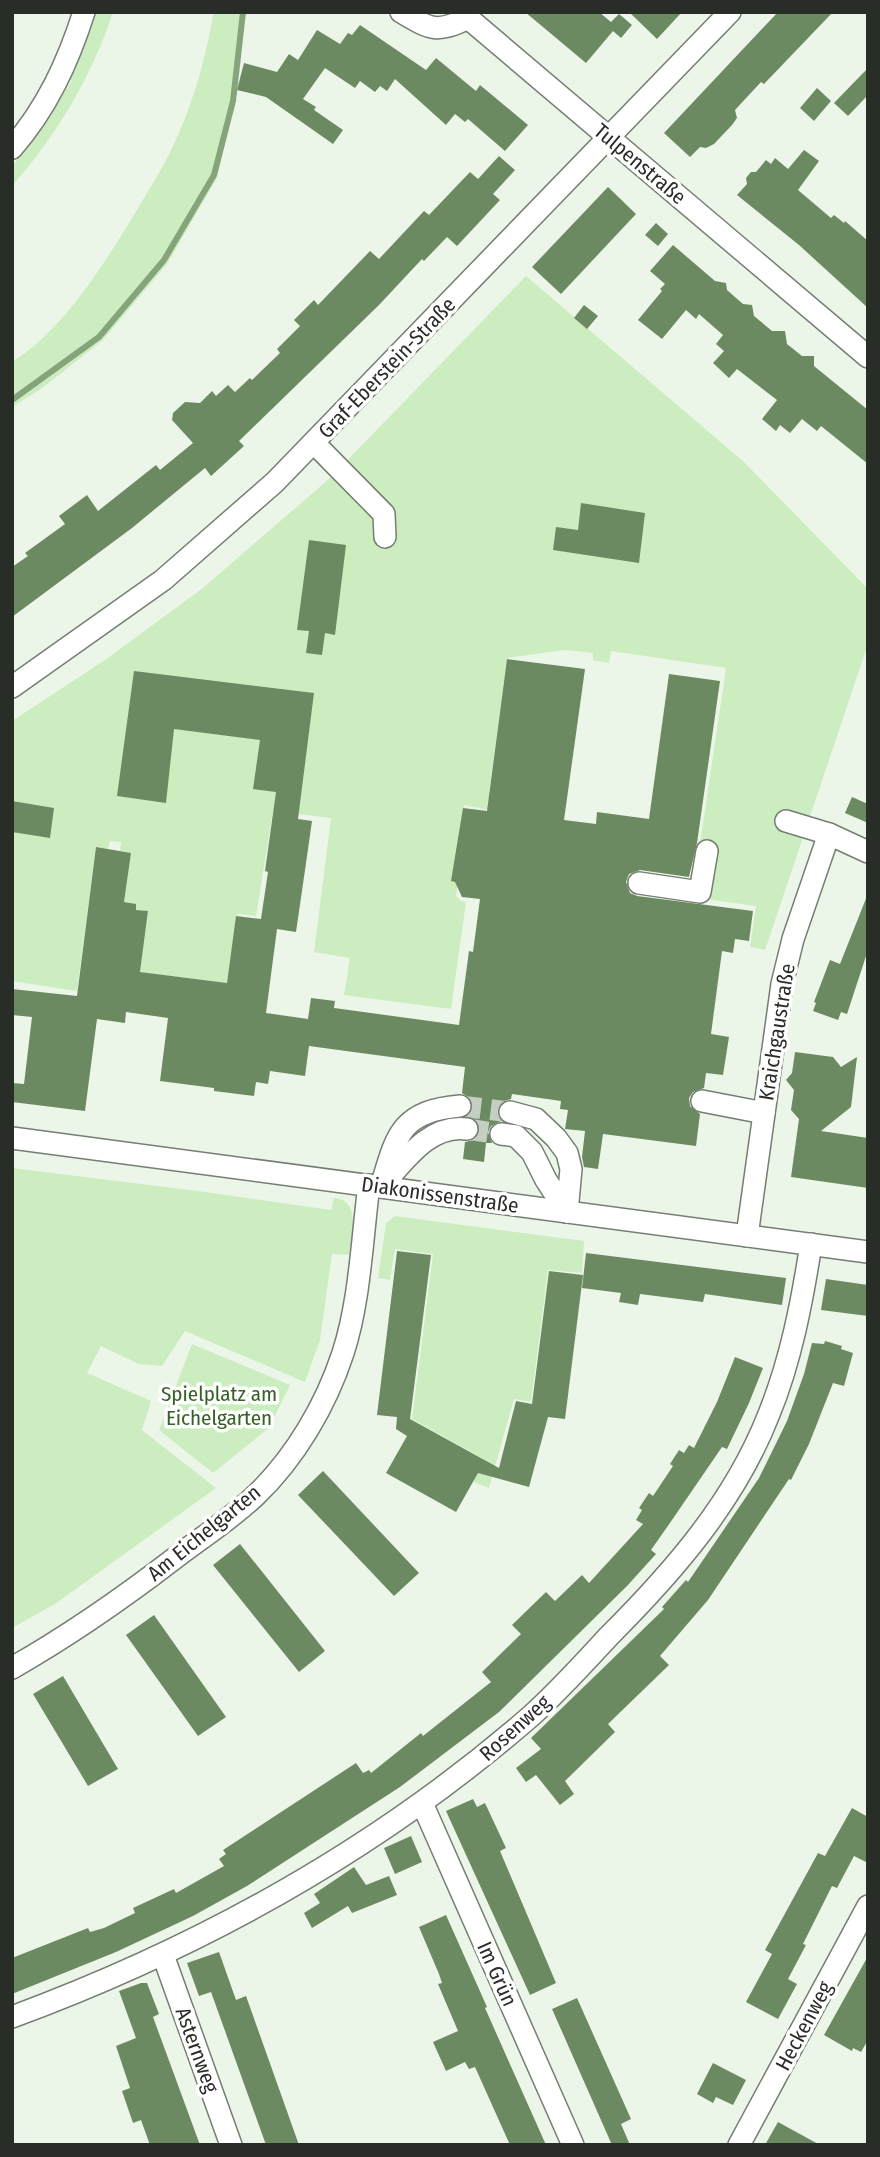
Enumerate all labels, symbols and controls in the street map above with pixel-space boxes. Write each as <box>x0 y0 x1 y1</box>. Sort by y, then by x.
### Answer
street label: Tulpenstraße <box>589 118 691 210</box>
street label: Graf-Eberstein-Straße <box>313 292 461 444</box>
street label: Kraichgaustraße <box>753 962 801 1102</box>
street label: Diakonissenstraße <box>360 1171 520 1219</box>
park label: Spielplatz am Eichelgarten <box>161 1381 277 1431</box>
street label: Am Eichelgarten <box>142 1479 266 1587</box>
street label: Rosenweg <box>474 1689 556 1767</box>
street label: Im Grün <box>471 1938 523 2010</box>
street label: Heckenweg <box>770 1977 838 2075</box>
street label: Asternweg <box>170 2004 225 2097</box>

